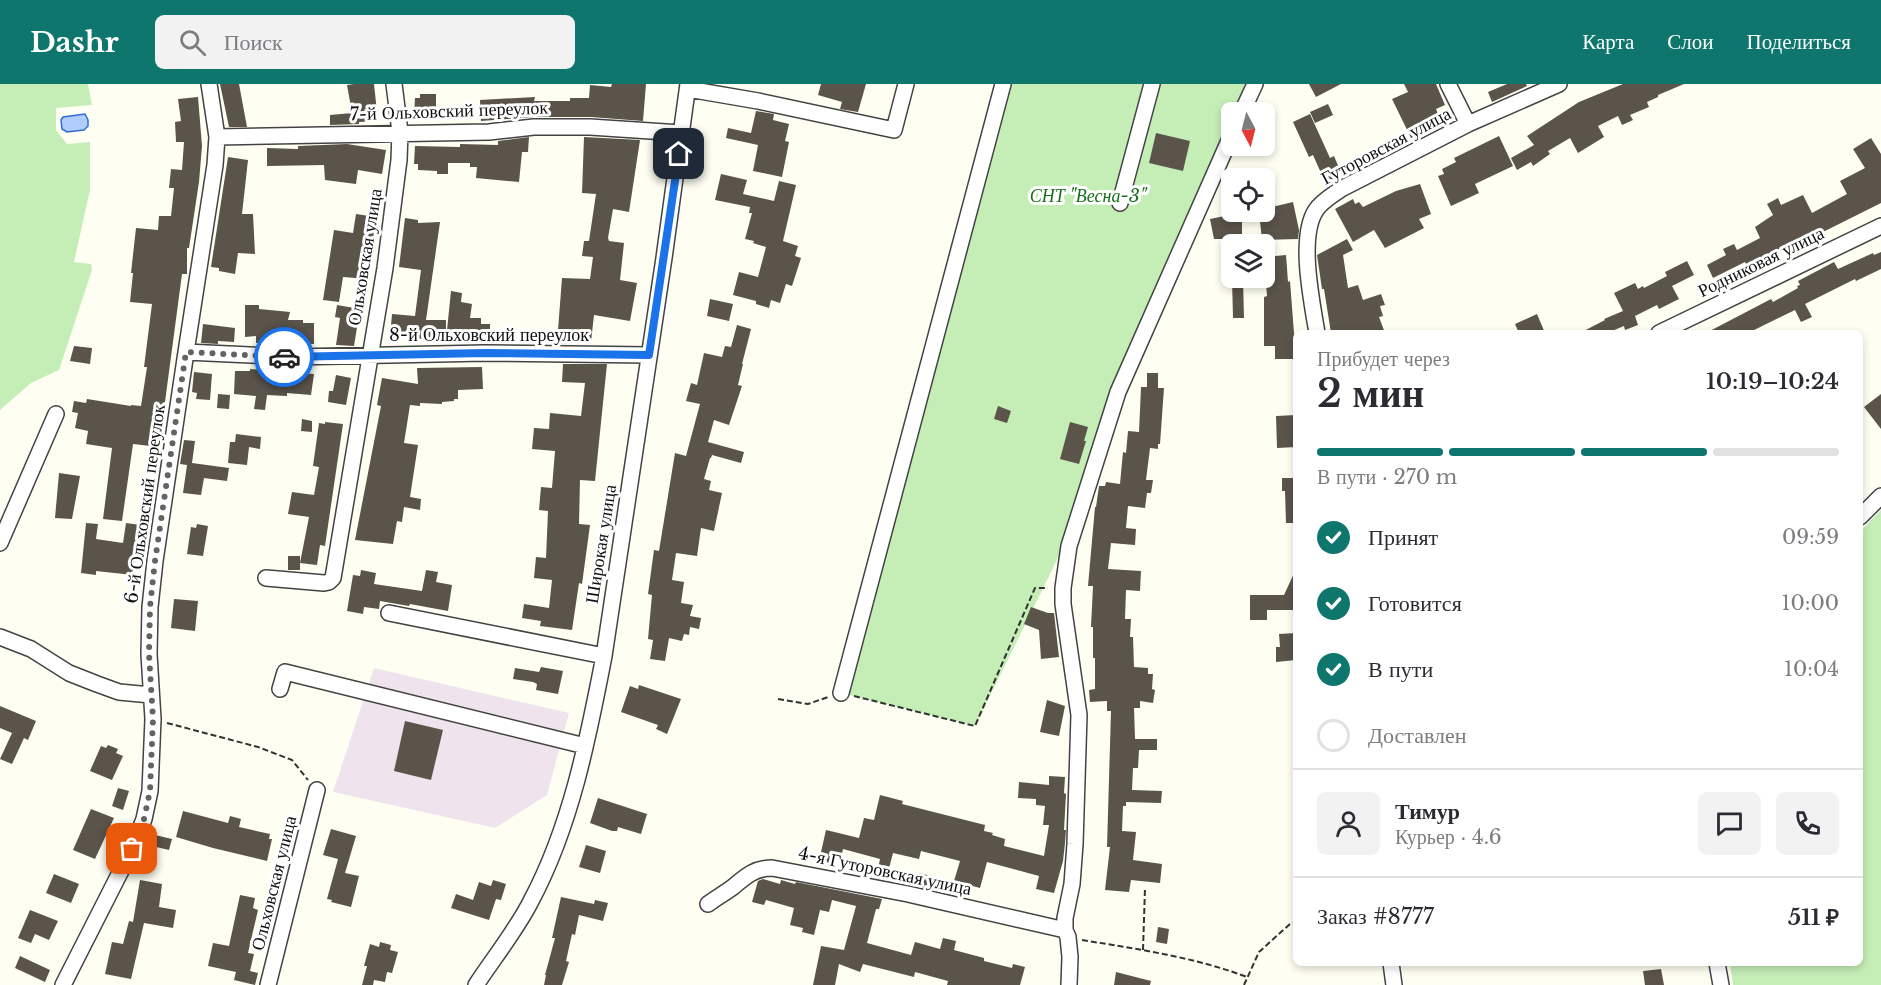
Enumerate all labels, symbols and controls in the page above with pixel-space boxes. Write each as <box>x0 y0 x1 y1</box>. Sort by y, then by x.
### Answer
search box <box>155 15 575 69</box>
text: Dashr <box>30 25 119 60</box>
icon: search <box>176 26 209 59</box>
text: Поиск <box>224 29 283 56</box>
text: Карта <box>1582 29 1634 55</box>
text: Слои <box>1667 29 1713 55</box>
text: Поделиться <box>1746 29 1851 55</box>
street label: 7-й Ольховский переулок <box>350 97 549 125</box>
north arrow <box>1221 102 1275 156</box>
map controls <box>1221 102 1275 288</box>
street label: Гуторовская улица <box>1317 102 1455 190</box>
pin <box>653 128 704 179</box>
icon: home <box>662 137 695 170</box>
button: locate <box>1221 168 1275 222</box>
park label: СНТ "Весна-3" <box>1030 185 1148 207</box>
street label: Ольховская улица <box>343 187 387 327</box>
street label: Родниковая улица <box>1694 222 1828 302</box>
button: layers <box>1221 234 1275 288</box>
street label: 8-й Ольховский переулок <box>389 324 589 346</box>
courier <box>254 327 314 387</box>
icon: car <box>268 341 301 374</box>
text: Прибудет через <box>1317 347 1450 371</box>
text: 10:19–10:24 <box>1706 368 1839 395</box>
text: 2 мин <box>1317 369 1424 418</box>
street label: 6-й Ольховский переулок <box>120 403 170 605</box>
text: В пути · 270 m <box>1317 465 1457 489</box>
street label: Широкая улица <box>581 483 621 605</box>
icon: check <box>1317 521 1350 554</box>
text: Принят <box>1368 524 1438 551</box>
text: 09:59 <box>1782 525 1839 549</box>
icon: check <box>1317 587 1350 620</box>
text: Готовится <box>1368 590 1462 617</box>
text: 10:00 <box>1782 591 1839 615</box>
icon: check <box>1317 653 1350 686</box>
text: В пути <box>1368 656 1433 683</box>
text: 10:04 <box>1784 657 1839 681</box>
text: Доставлен <box>1368 722 1467 749</box>
button: person <box>1317 792 1380 855</box>
button: chat <box>1698 792 1761 855</box>
button: phone <box>1776 792 1839 855</box>
text: Тимур <box>1395 798 1460 825</box>
street label: Ольховская улица <box>247 813 301 953</box>
pin <box>106 823 157 874</box>
text: Курьер · 4.6 <box>1395 825 1502 849</box>
icon: bag <box>115 832 148 865</box>
street label: 4-я Гуторовская улица <box>796 842 974 900</box>
text: Заказ #8777 <box>1317 903 1434 930</box>
text: 511 ₽ <box>1788 904 1839 931</box>

